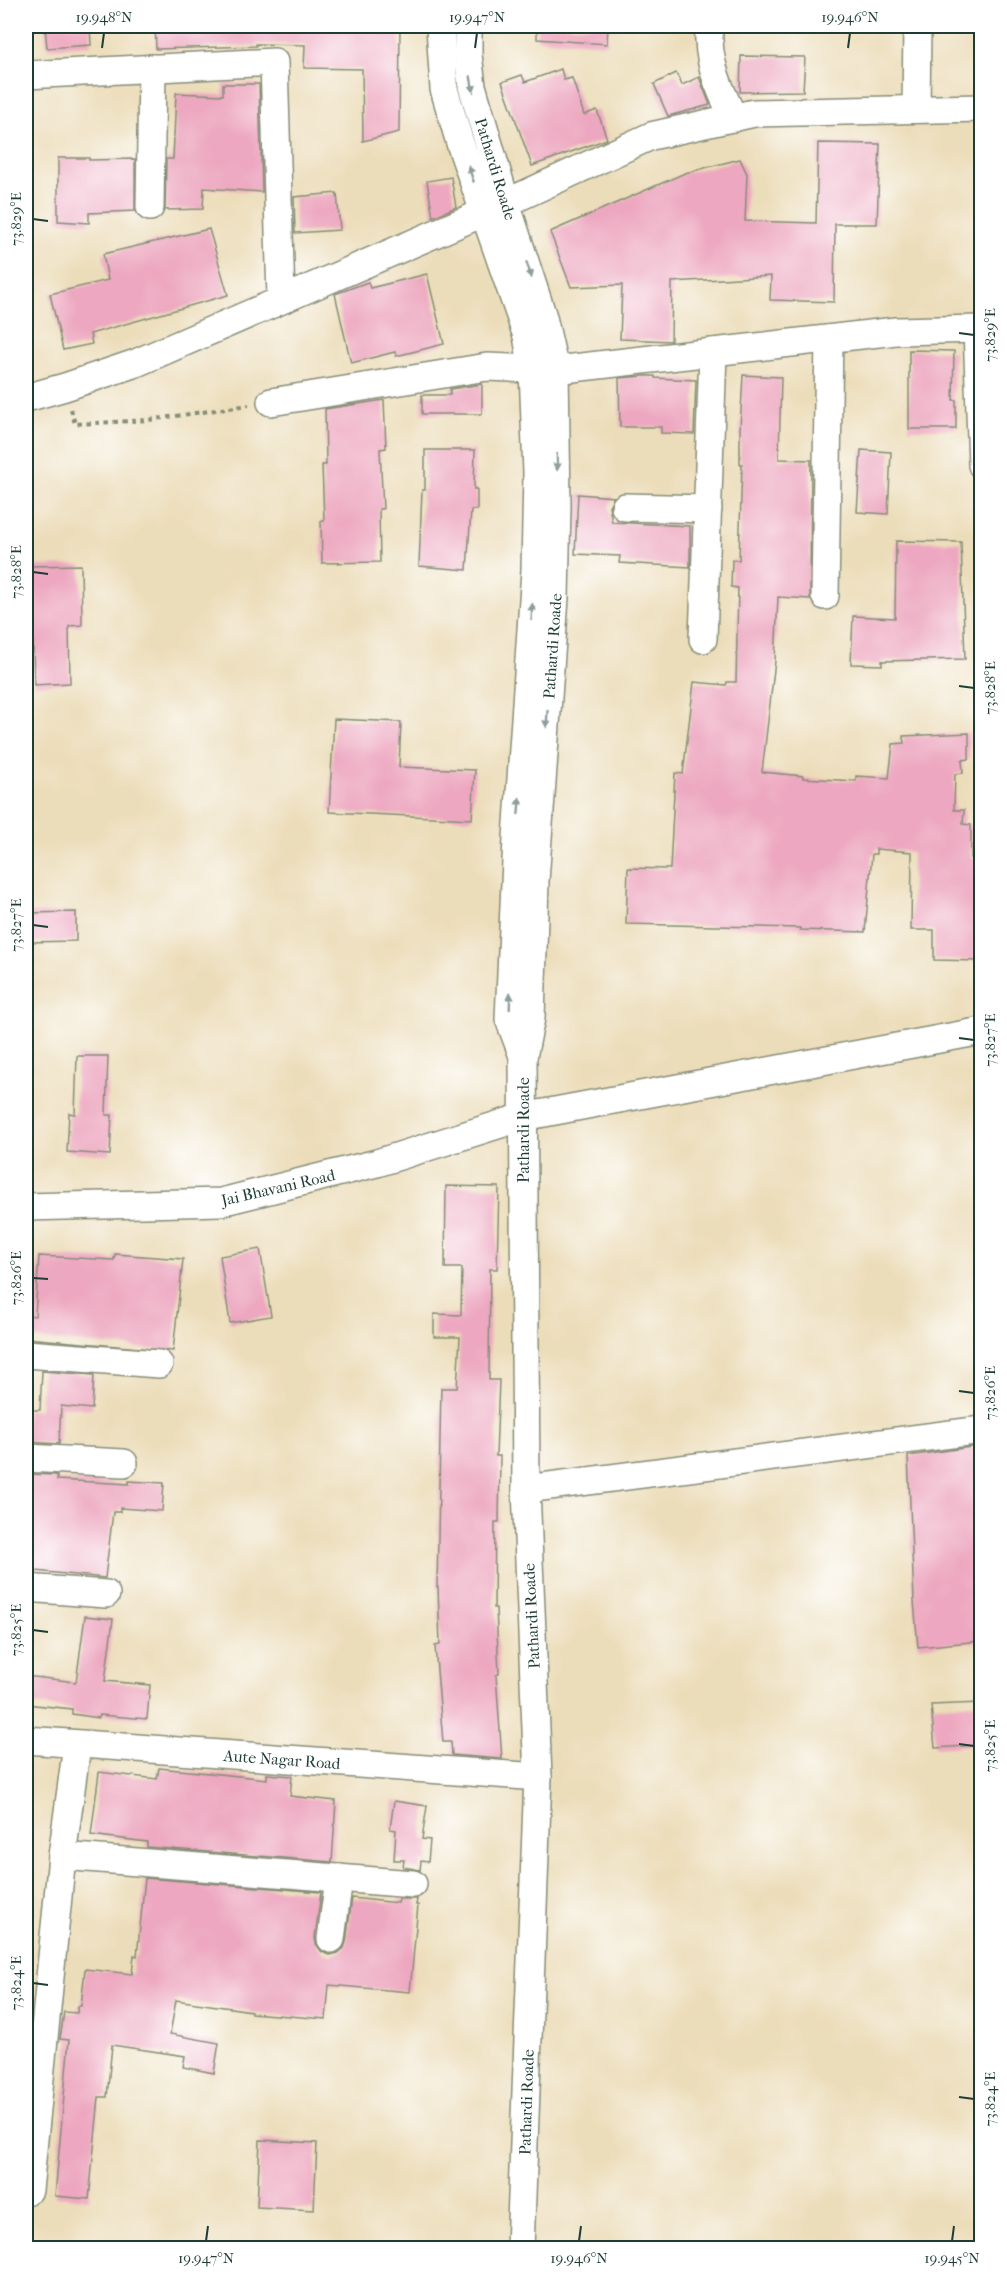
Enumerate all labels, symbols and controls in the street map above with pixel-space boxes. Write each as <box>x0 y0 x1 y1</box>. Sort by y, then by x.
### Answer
text: 19.948°N <box>76 8 133 26</box>
text: 19.947°N <box>449 8 506 26</box>
text: 19.946°N <box>821 8 879 26</box>
one-way arrow <box>468 74 477 93</box>
street label: Pathardi Roade <box>471 116 520 223</box>
one-way arrow <box>466 165 476 183</box>
text: 73.829°E <box>7 192 25 246</box>
one-way arrow <box>525 261 534 279</box>
text: 73.829°E <box>981 308 999 362</box>
one-way arrow <box>552 452 561 471</box>
text: 73.828°E <box>7 545 25 599</box>
street label: Pathardi Roade <box>539 592 566 700</box>
one-way arrow <box>528 602 537 621</box>
text: 73.828°E <box>981 661 999 715</box>
one-way arrow <box>542 710 552 729</box>
one-way arrow <box>514 797 524 816</box>
text: 73.827°E <box>7 898 25 952</box>
one-way arrow <box>506 992 515 1011</box>
text: 73.827°E <box>981 1013 999 1067</box>
street label: Pathardi Roade <box>514 1077 533 1183</box>
street label: Jai Bhavani Road <box>217 1165 337 1210</box>
text: 73.826°E <box>7 1251 25 1305</box>
text: 73.826°E <box>981 1366 999 1420</box>
street label: Pathardi Roade <box>519 1562 544 1669</box>
text: 73.825°E <box>7 1604 25 1656</box>
text: 73.825°E <box>981 1720 999 1772</box>
street label: Aute Nagar Road <box>222 1746 341 1773</box>
text: 73.824°E <box>7 1955 25 2011</box>
street label: Pathardi Roade <box>515 2049 538 2155</box>
text: 73.824°E <box>981 2071 999 2127</box>
text: 19.947°N <box>178 2249 235 2267</box>
text: 19.946°N <box>550 2249 608 2267</box>
text: 19.945°N <box>924 2249 980 2267</box>

